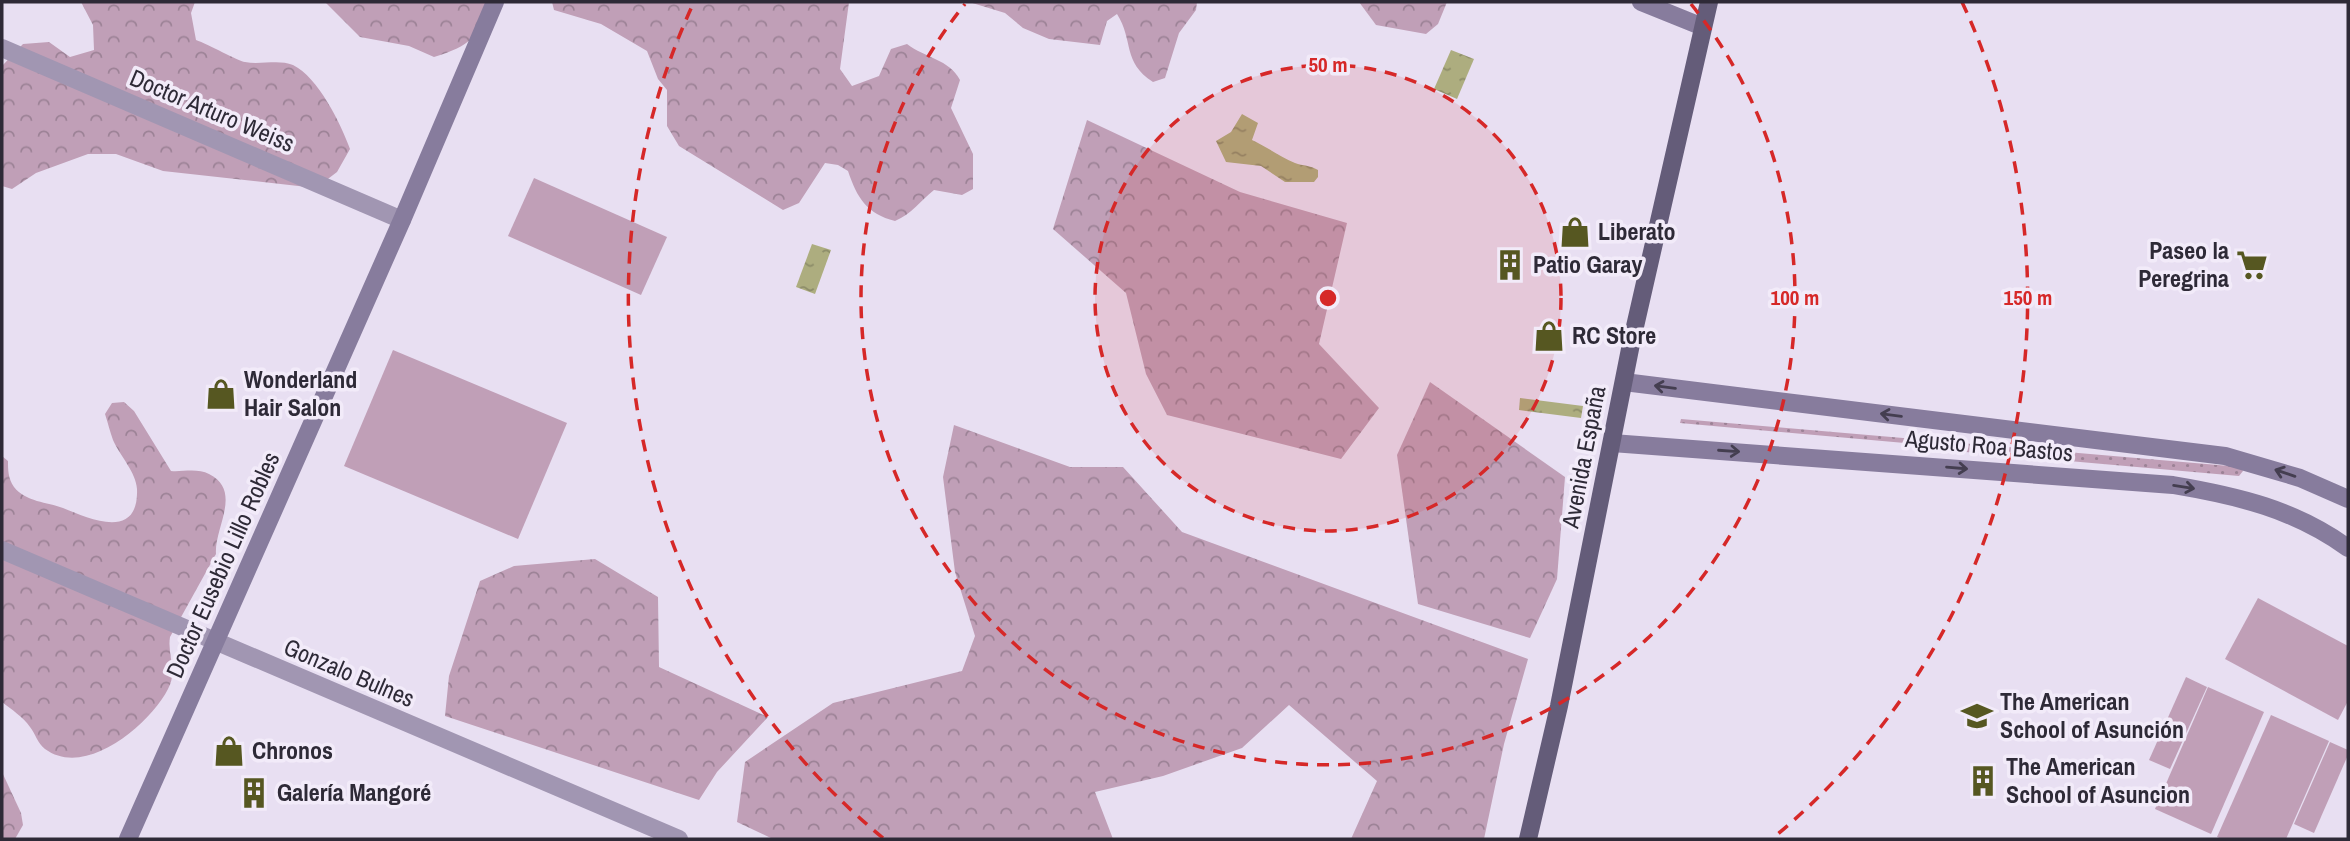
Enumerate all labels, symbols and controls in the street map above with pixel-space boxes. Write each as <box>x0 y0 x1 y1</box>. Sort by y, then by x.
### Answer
text: 50 m <box>1308 50 1348 79</box>
street label: Doctor Arturo Weiss <box>125 61 300 159</box>
shop icon: Liberato <box>1558 215 1592 249</box>
place label: Liberato <box>1598 215 1676 247</box>
place label: Paseo la Peregrina <box>2138 234 2229 294</box>
building icon: Patio Garay <box>1493 248 1527 282</box>
place label: Patio Garay <box>1533 248 1642 280</box>
supermarket icon: Paseo la Peregrina <box>2235 248 2269 282</box>
text: 100 m <box>1771 283 1819 312</box>
text: 150 m <box>2004 283 2052 312</box>
centre of rings <box>1316 286 1340 310</box>
shop icon: RC Store <box>1532 319 1566 353</box>
place label: RC Store <box>1572 319 1656 351</box>
place label: Wonderland Hair Salon <box>244 363 357 423</box>
shop icon: Wonderland Hair Salon <box>204 377 238 411</box>
one-way arrow <box>1654 381 1677 394</box>
street label: Avenida España <box>1553 383 1612 532</box>
one-way arrow <box>1880 408 1903 421</box>
street label: Agusto Roa Bastos <box>1903 422 2074 468</box>
one-way arrow <box>1717 445 1740 458</box>
street label: Doctor Eusebio Lillo Robles <box>158 447 286 683</box>
one-way arrow <box>1945 462 1968 475</box>
one-way arrow <box>2274 466 2296 479</box>
one-way arrow <box>2172 481 2195 494</box>
street label: Gonzalo Bulnes <box>279 630 420 714</box>
place label: The American School of Asunción <box>2000 685 2184 745</box>
school or university icon: The American School of Asunción <box>1960 699 1994 733</box>
shop icon: Chronos <box>212 734 246 768</box>
place label: Chronos <box>252 734 333 766</box>
place label: The American School of Asuncion <box>2006 750 2190 810</box>
building icon: The American School of Asuncion <box>1966 764 2000 798</box>
building icon: Galería Mangoré <box>237 776 271 810</box>
place label: Galería Mangoré <box>277 776 431 808</box>

